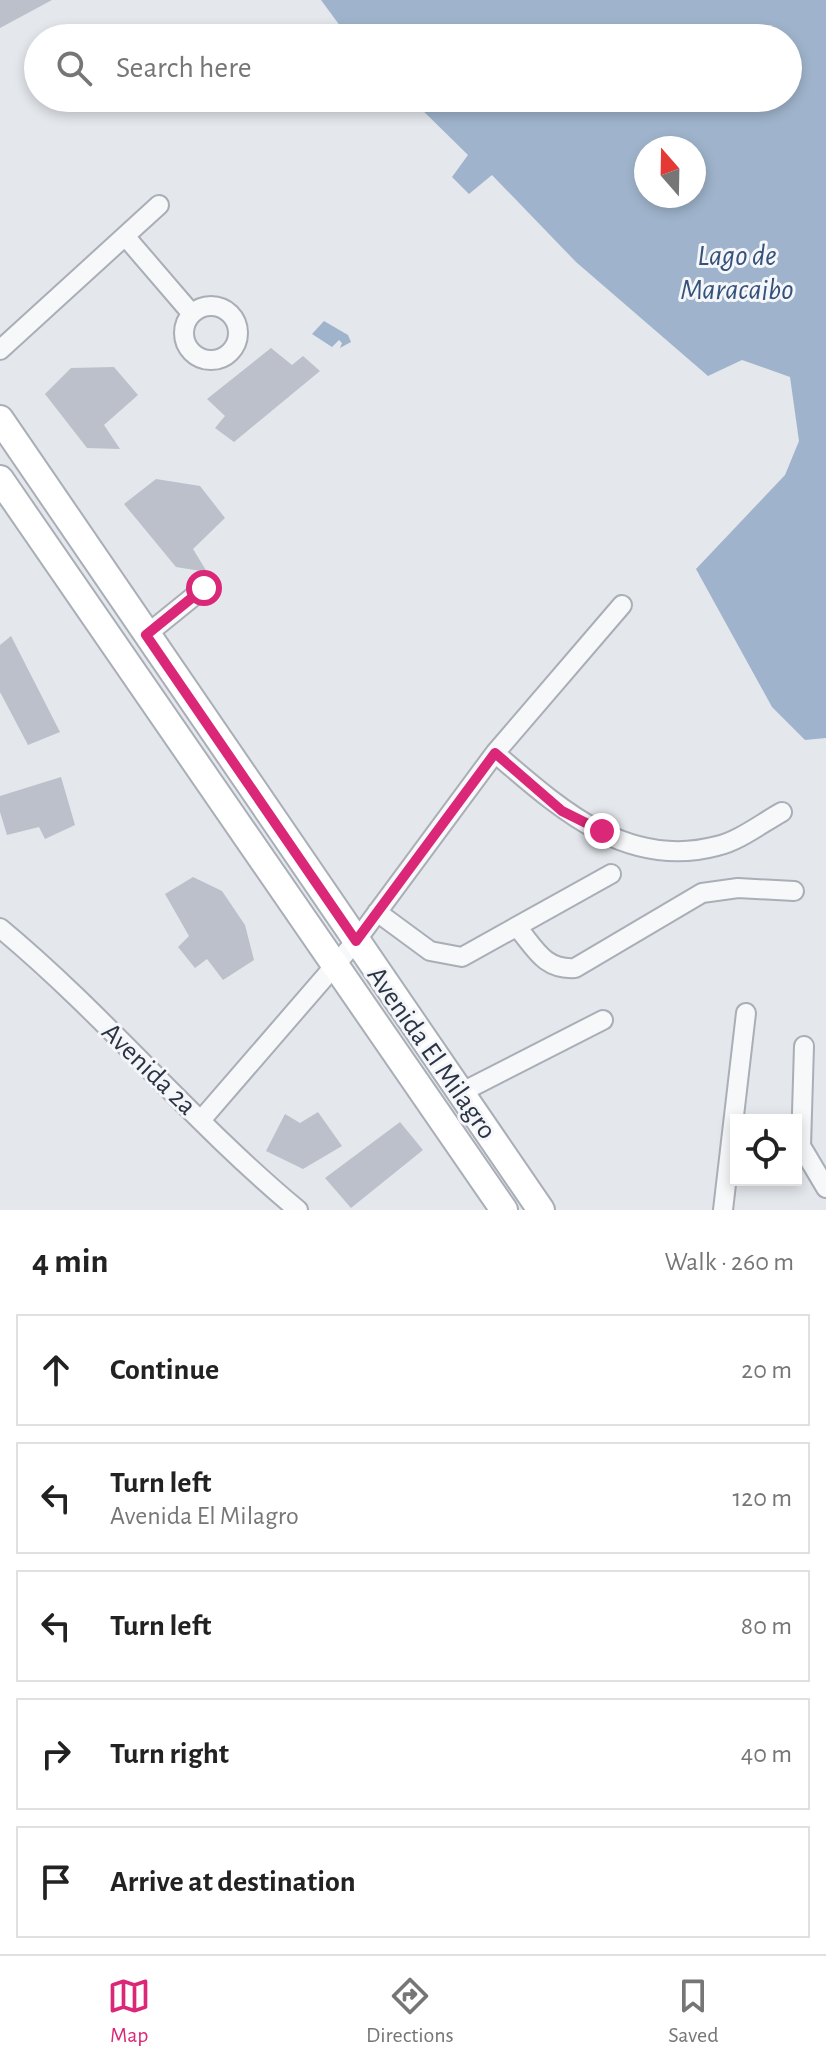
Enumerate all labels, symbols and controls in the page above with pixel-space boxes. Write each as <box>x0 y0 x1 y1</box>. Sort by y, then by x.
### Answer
search box <box>24 24 802 112</box>
icon: search <box>52 46 96 90</box>
text: Search here <box>116 53 252 83</box>
north arrow <box>634 136 706 208</box>
water label: Lago de Maracaibo <box>680 241 794 305</box>
route start <box>186 570 222 606</box>
route end <box>584 813 620 849</box>
street label: Avenida El Milagro <box>362 962 501 1144</box>
street label: Avenida 2a <box>96 1018 201 1121</box>
map controls <box>730 1114 802 1186</box>
button: locate <box>730 1114 802 1186</box>
text: 4 min <box>32 1245 109 1279</box>
text: Walk · 260 m <box>664 1249 794 1275</box>
icon: ahead <box>34 1348 78 1392</box>
text: Continue <box>110 1355 219 1385</box>
text: 20 m <box>741 1357 792 1383</box>
text: Turn left <box>110 1468 211 1498</box>
icon: left <box>34 1476 78 1520</box>
text: 120 m <box>732 1485 792 1511</box>
text: Avenida El Milagro <box>110 1503 299 1529</box>
icon: left <box>34 1604 78 1648</box>
text: Turn left <box>110 1611 211 1641</box>
text: 80 m <box>741 1613 792 1639</box>
icon: right <box>34 1732 78 1776</box>
text: Turn right <box>110 1739 229 1769</box>
text: 40 m <box>741 1741 792 1767</box>
icon: arrive <box>34 1860 78 1904</box>
text: Arrive at destination <box>110 1867 356 1897</box>
tab: Map <box>107 1974 151 2048</box>
tab: Directions <box>366 1974 454 2048</box>
tab: Saved <box>668 1974 719 2048</box>

